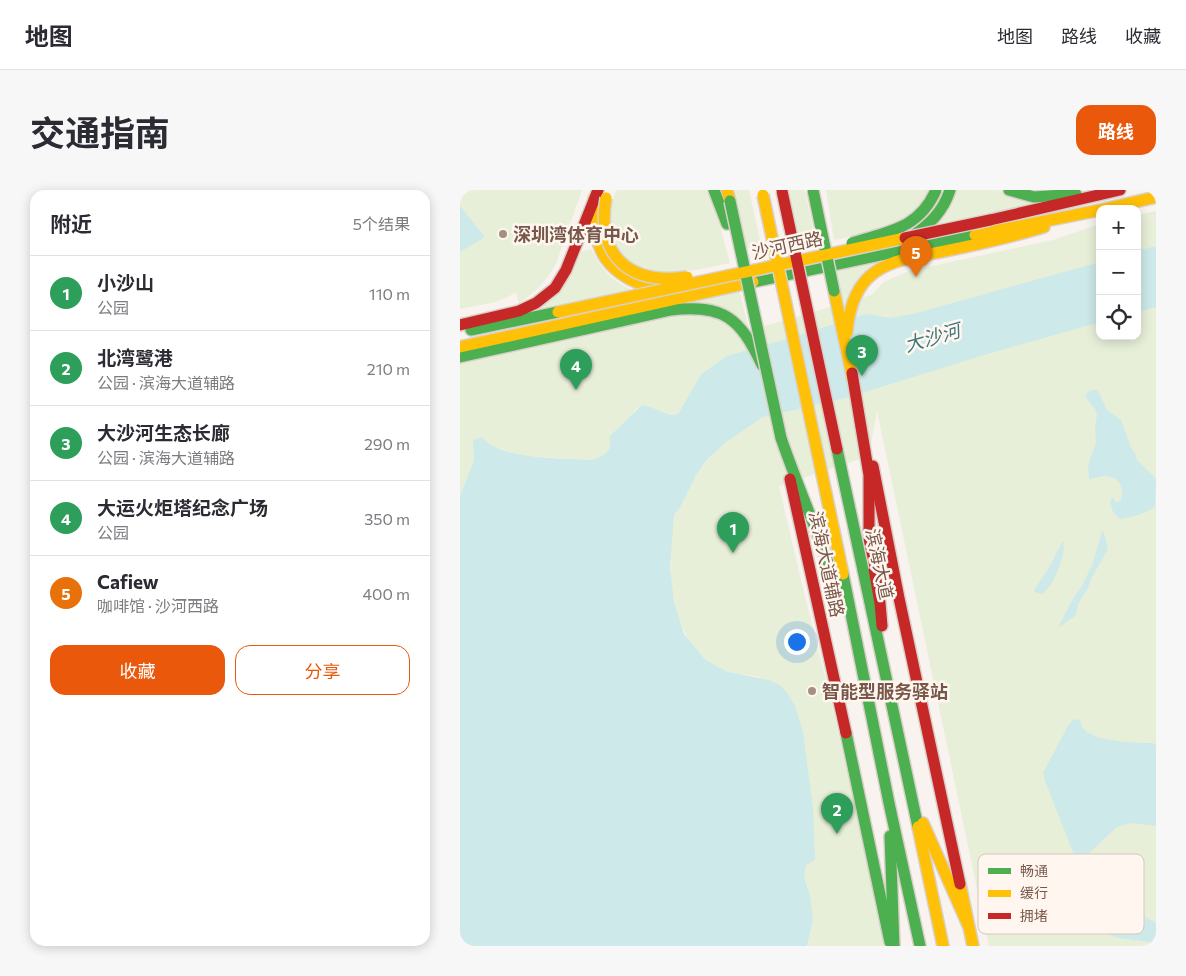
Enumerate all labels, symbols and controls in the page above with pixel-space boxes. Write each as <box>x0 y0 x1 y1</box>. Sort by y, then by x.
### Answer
text: 地图 <box>25 21 73 50</box>
text: 地图 <box>997 25 1033 47</box>
text: 路线 <box>1061 25 1097 47</box>
text: 收藏 <box>1125 25 1161 47</box>
button: 路线 <box>1076 105 1156 155</box>
text: 交通指南 <box>30 110 170 153</box>
map controls <box>1096 205 1141 340</box>
button: + <box>1096 205 1141 250</box>
text: 附近 <box>50 211 92 236</box>
text: 5个结果 <box>353 214 410 233</box>
place label: 深圳湾体育中心 <box>513 223 639 245</box>
street label: 沙河西路 <box>749 227 825 263</box>
marker: 深圳湾体育中心 <box>497 228 509 240</box>
pin: 5 <box>900 236 932 277</box>
button: − <box>1096 250 1141 295</box>
text: 小沙山 <box>97 271 154 294</box>
text: 1 <box>62 284 70 303</box>
text: 110 m <box>369 284 410 303</box>
button: locate <box>1096 295 1141 340</box>
text: 公园 <box>97 298 129 317</box>
water label: 大沙河 <box>901 317 966 356</box>
pin: 3 <box>846 335 878 376</box>
text: 北湾鹭港 <box>97 346 173 369</box>
pin: 4 <box>560 349 592 390</box>
text: 2 <box>61 359 71 378</box>
text: 210 m <box>367 359 410 378</box>
text: 公园 · 滨海大道辅路 <box>97 373 235 392</box>
text: 大沙河生态长廊 <box>97 421 230 444</box>
text: 3 <box>61 434 71 453</box>
text: 290 m <box>364 434 410 453</box>
text: 公园 · 滨海大道辅路 <box>97 448 235 467</box>
text: 大运火炬塔纪念广场 <box>97 496 268 519</box>
text: 4 <box>61 509 71 528</box>
text: 350 m <box>364 509 410 528</box>
street label: 滨海大道辅路 <box>805 509 849 619</box>
pin: 1 <box>717 512 749 553</box>
text: 公园 <box>97 523 129 542</box>
street label: 滨海大道 <box>862 526 898 602</box>
text: Cafiew <box>97 570 159 593</box>
text: 5 <box>61 584 71 603</box>
text: 400 m <box>362 584 410 603</box>
text: 咖啡馆 · 沙河西路 <box>97 596 219 615</box>
your location <box>784 629 810 655</box>
button: 收藏 <box>50 645 225 695</box>
button: 分享 <box>235 645 410 695</box>
place label: 智能型服务驿站 <box>822 680 948 702</box>
marker: 智能型服务驿站 <box>806 685 818 697</box>
pin: 2 <box>821 793 853 834</box>
legend <box>978 854 1144 934</box>
text: 畅通 <box>1020 862 1048 879</box>
text: 缓行 <box>1020 884 1048 901</box>
text: 拥堵 <box>1020 907 1048 924</box>

